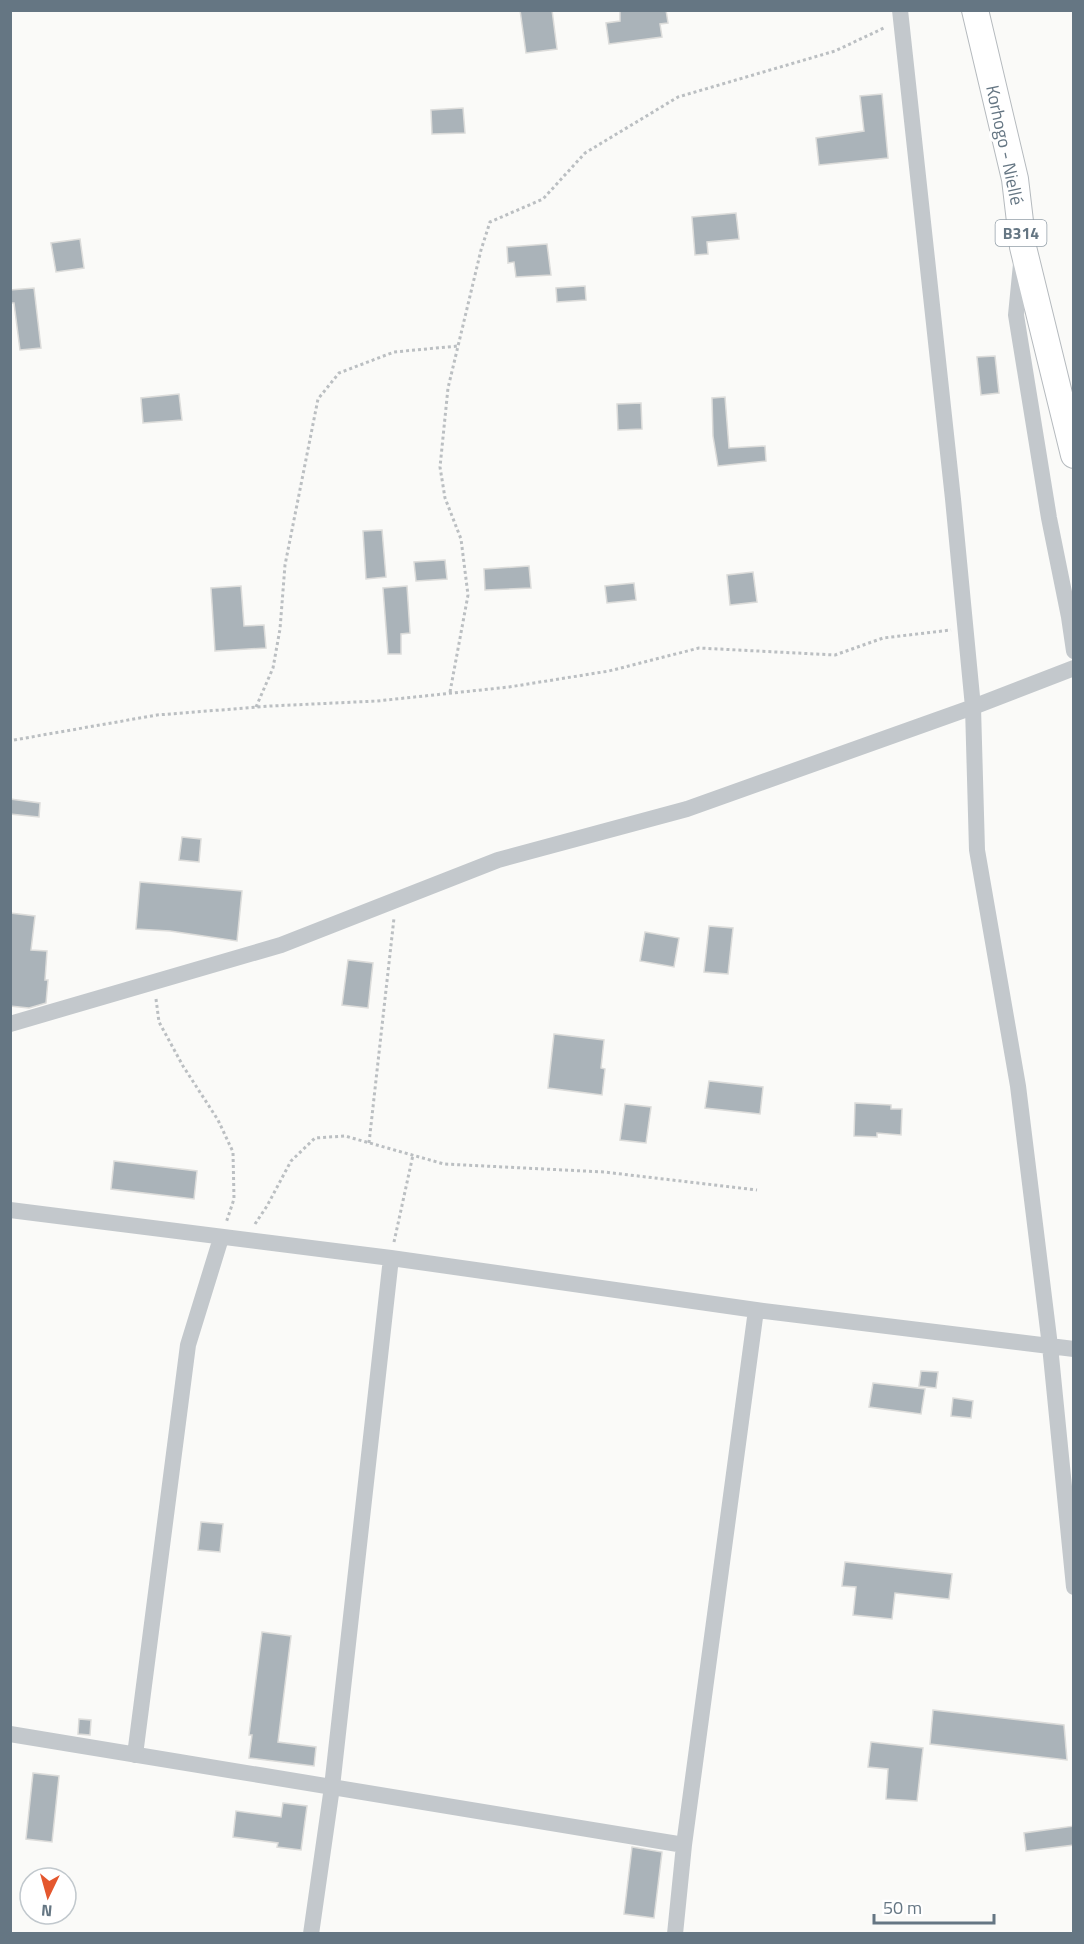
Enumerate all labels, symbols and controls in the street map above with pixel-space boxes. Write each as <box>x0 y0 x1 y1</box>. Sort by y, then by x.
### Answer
street label: Korhogo - Niellé <box>979 83 1031 207</box>
road number: B314 <box>996 220 1046 246</box>
north arrow <box>18 1866 78 1926</box>
scale bar <box>874 1887 994 1925</box>
text: 50 m <box>883 1894 922 1921</box>
text: N <box>40 1899 53 1923</box>

